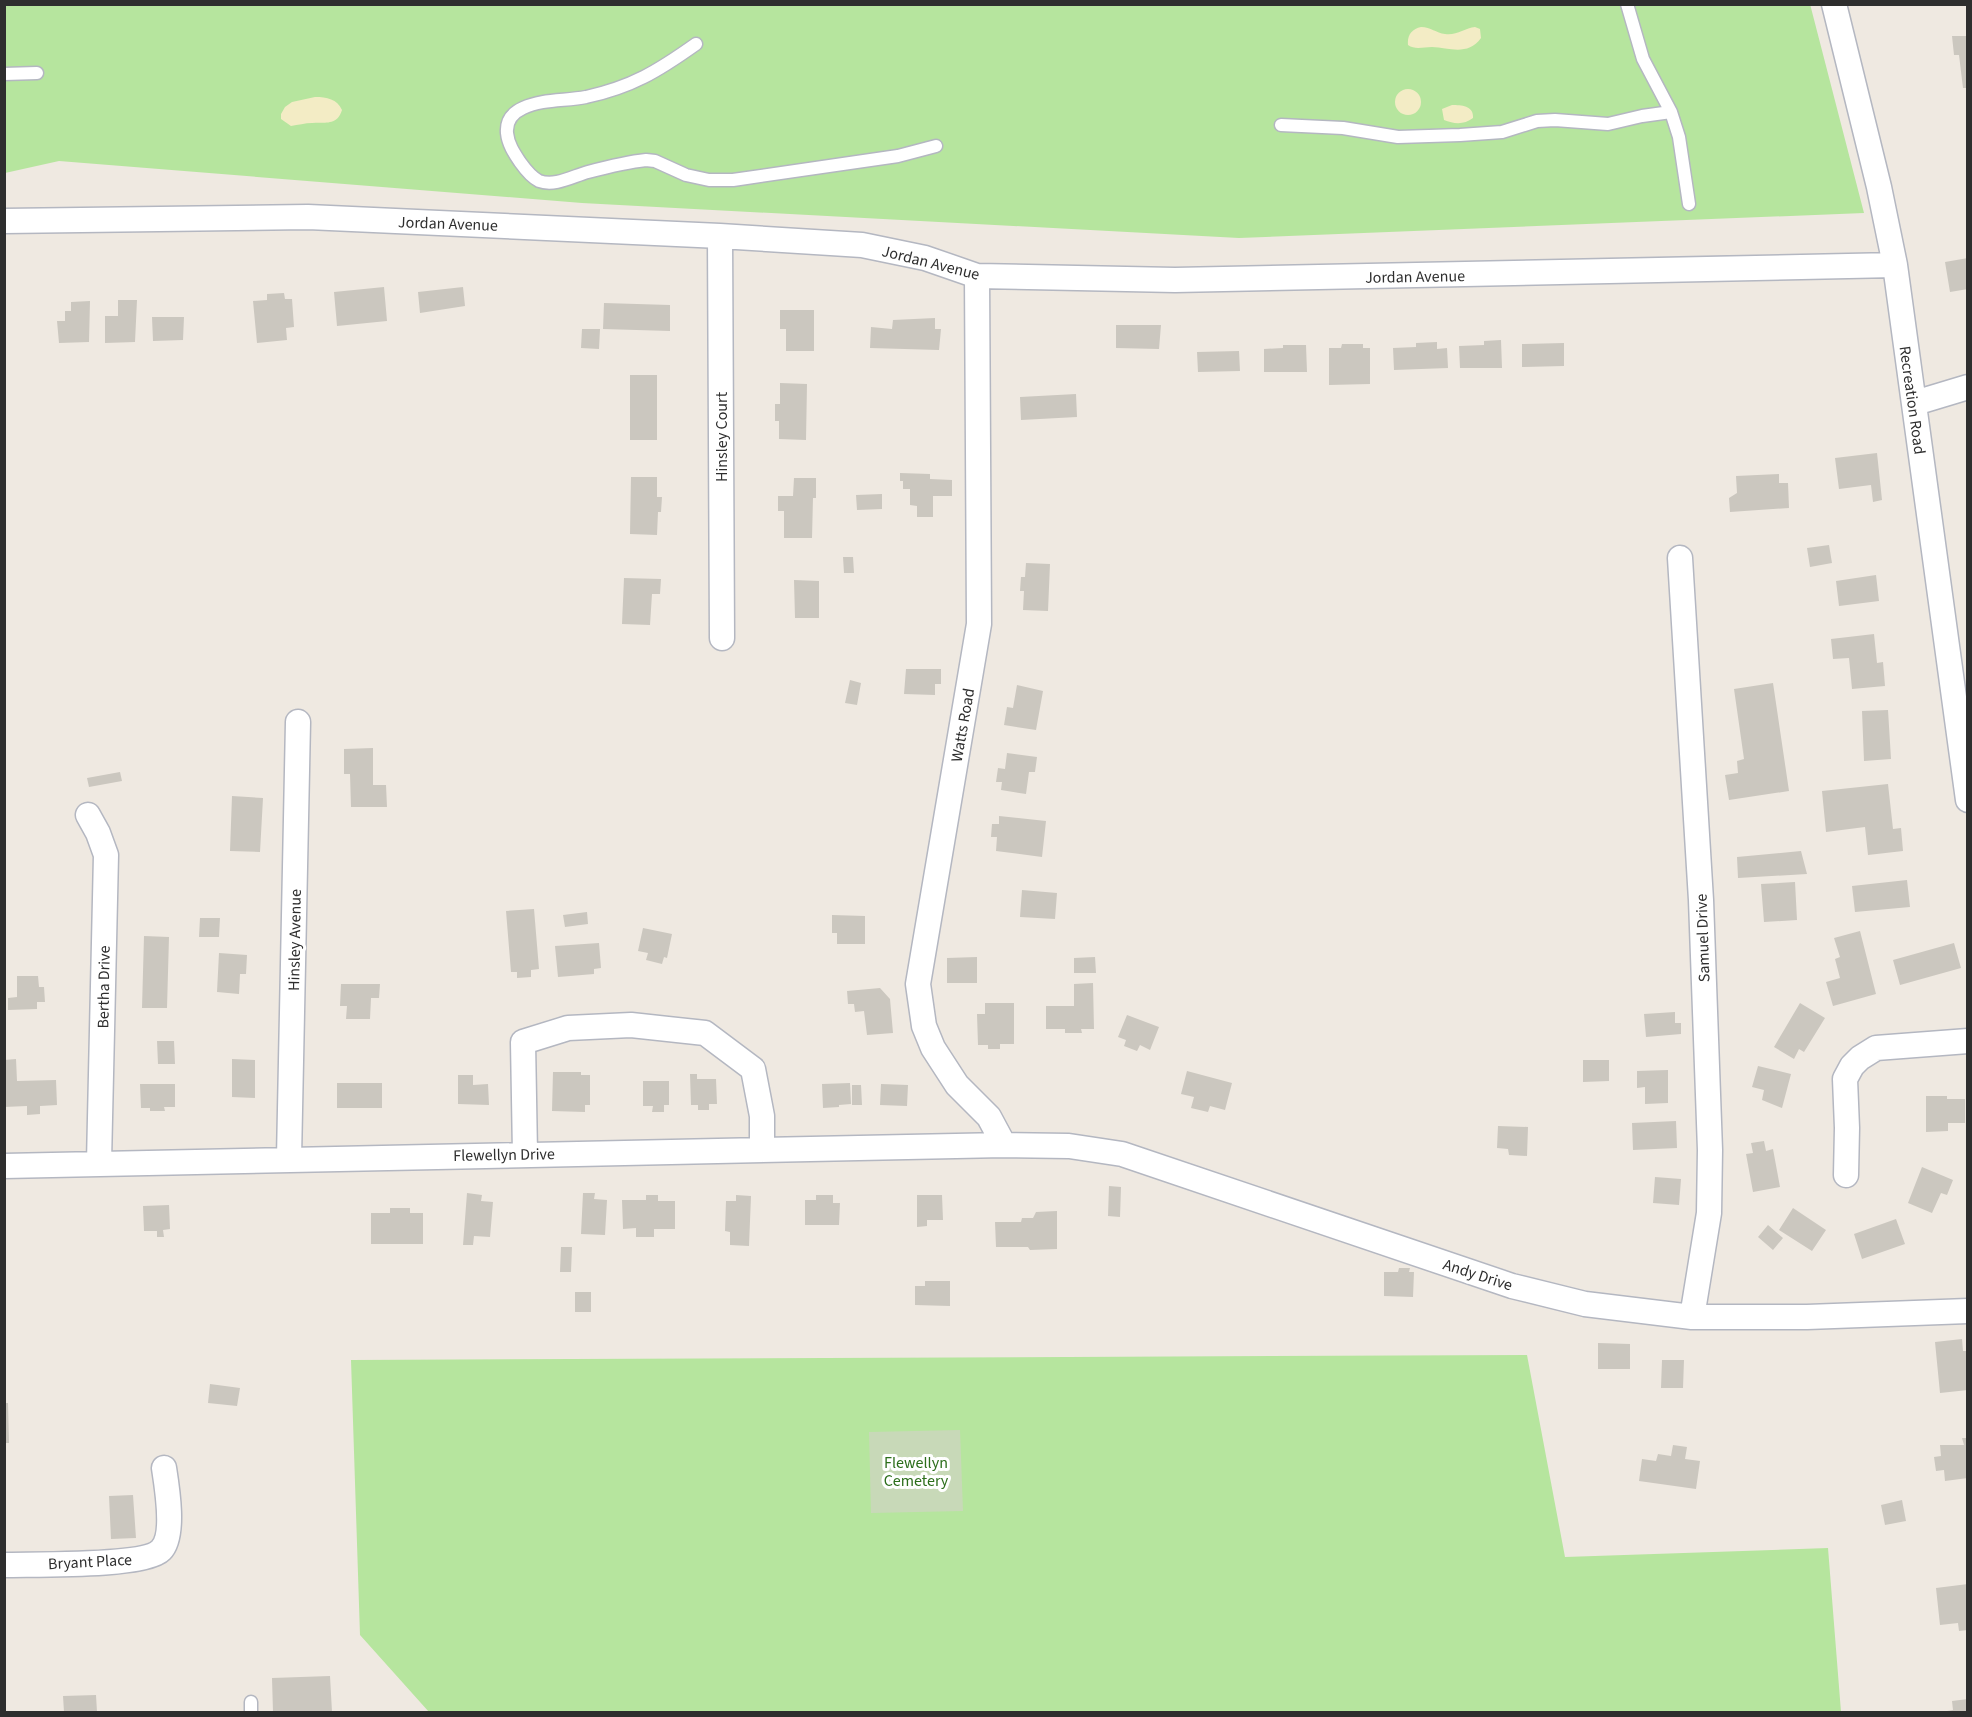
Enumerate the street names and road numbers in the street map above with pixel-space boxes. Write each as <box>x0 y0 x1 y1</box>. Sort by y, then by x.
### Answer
street label: Jordan Avenue <box>398 211 498 237</box>
street label: Jordan Avenue <box>880 240 982 286</box>
street label: Jordan Avenue <box>1365 265 1465 289</box>
street label: Recreation Road <box>1894 344 1931 456</box>
street label: Hinsley Court <box>711 391 733 482</box>
street label: Watts Road <box>946 686 980 764</box>
street label: Hinsley Avenue <box>283 889 307 991</box>
street label: Samuel Drive <box>1690 893 1716 983</box>
street label: Bertha Drive <box>92 945 116 1029</box>
street label: Flewellyn Drive <box>453 1143 555 1167</box>
street label: Andy Drive <box>1440 1253 1515 1297</box>
street label: Bryant Place <box>48 1549 133 1575</box>

